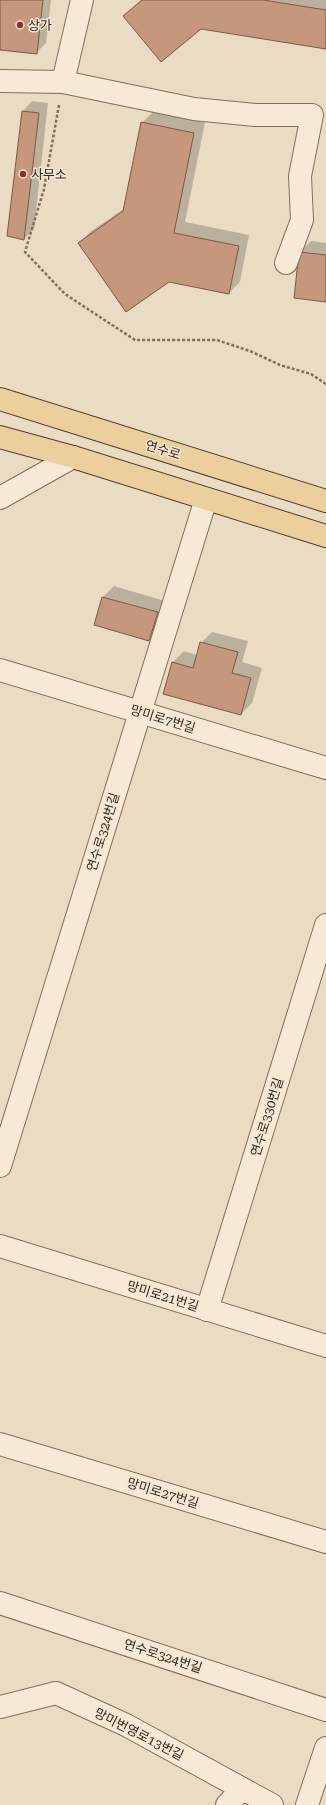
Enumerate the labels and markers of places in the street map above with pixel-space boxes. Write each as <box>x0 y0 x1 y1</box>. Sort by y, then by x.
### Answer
place label: 상가 <box>28 18 52 33</box>
marker: 상가 <box>15 20 25 30</box>
place label: 사무소 <box>31 167 67 182</box>
marker: 사무소 <box>18 169 28 179</box>

